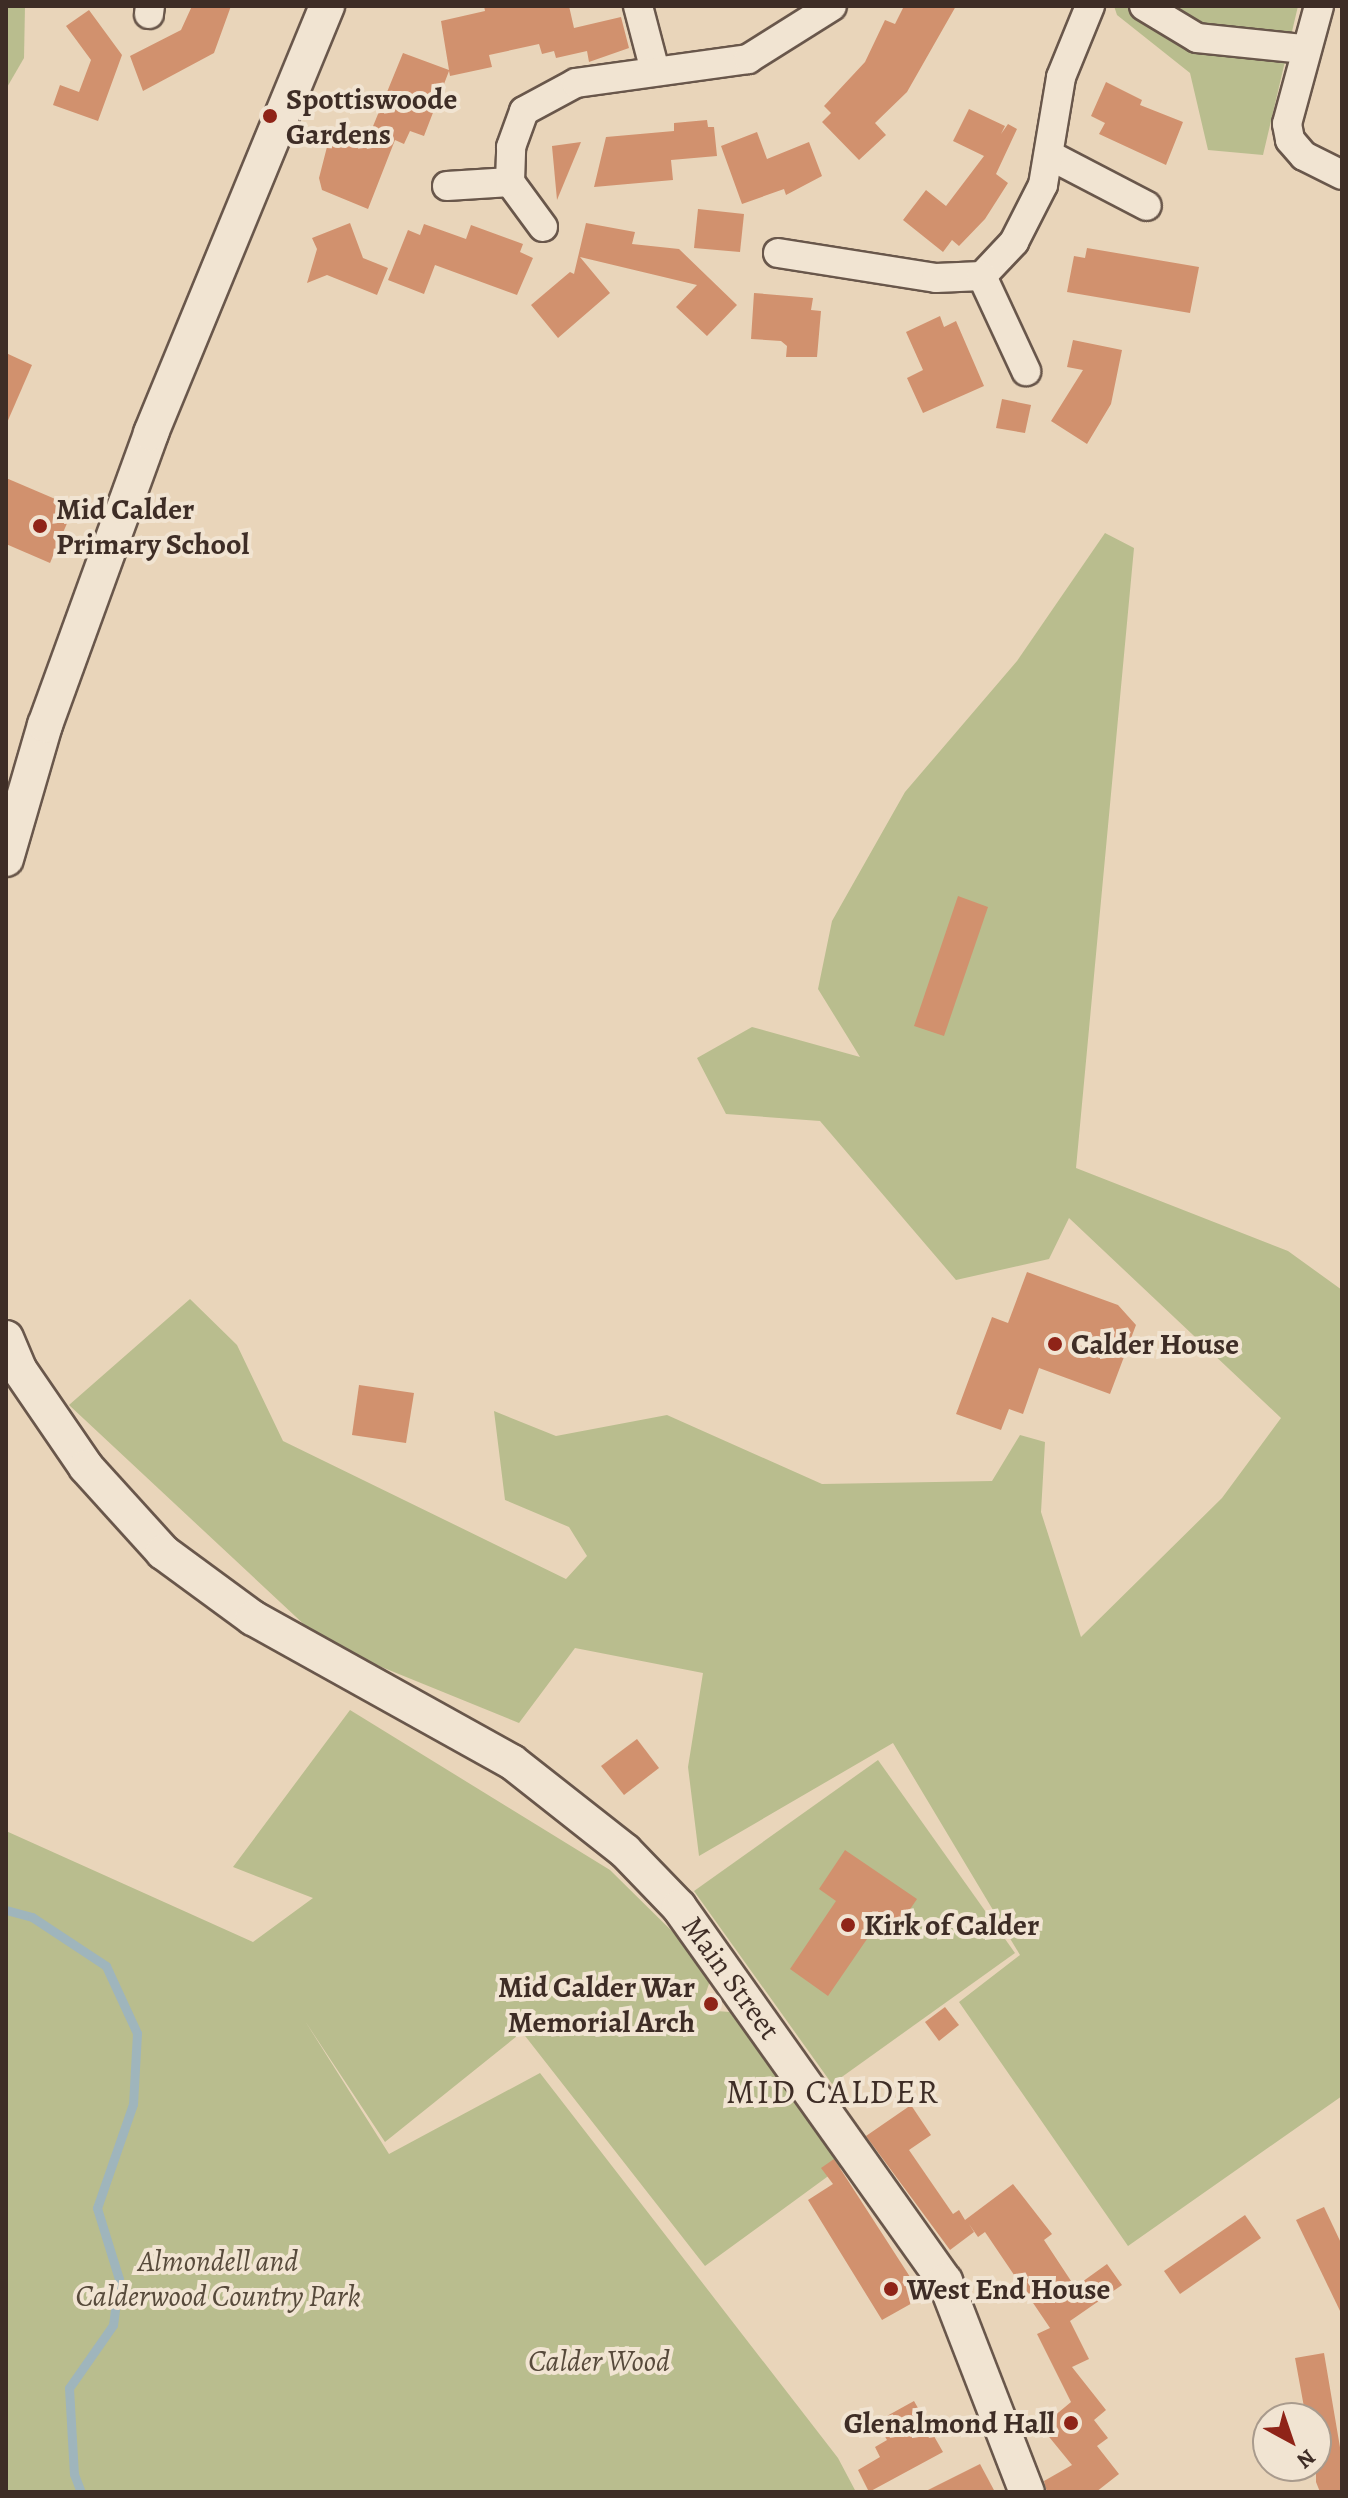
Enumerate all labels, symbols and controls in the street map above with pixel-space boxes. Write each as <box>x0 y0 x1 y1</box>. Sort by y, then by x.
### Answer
place label: Spottiswoode Gardens <box>286 81 457 152</box>
marker: Spottiswoode Gardens <box>261 107 279 125</box>
place label: Mid Calder Primary School <box>56 491 249 562</box>
marker: Mid Calder Primary School <box>31 517 49 535</box>
place label: Calder House <box>1071 1326 1239 1362</box>
marker: Calder House <box>1046 1335 1064 1353</box>
place label: Kirk of Calder <box>864 1907 1039 1943</box>
street label: Main Street <box>674 1909 788 2047</box>
marker: Kirk of Calder <box>839 1916 857 1934</box>
place label: Mid Calder War Memorial Arch <box>498 1969 695 2040</box>
marker: Mid Calder War Memorial Arch <box>702 1995 720 2013</box>
district label: MID CALDER <box>726 2072 940 2112</box>
park label: Almondell and Calderwood Country Park <box>75 2243 361 2314</box>
place label: West End House <box>907 2271 1110 2307</box>
marker: West End House <box>882 2280 900 2298</box>
park label: Calder Wood <box>528 2343 670 2379</box>
north arrow <box>1252 2402 1332 2482</box>
place label: Glenalmond Hall <box>844 2405 1055 2441</box>
marker: Glenalmond Hall <box>1062 2414 1080 2432</box>
text: N <box>1290 2442 1322 2475</box>

